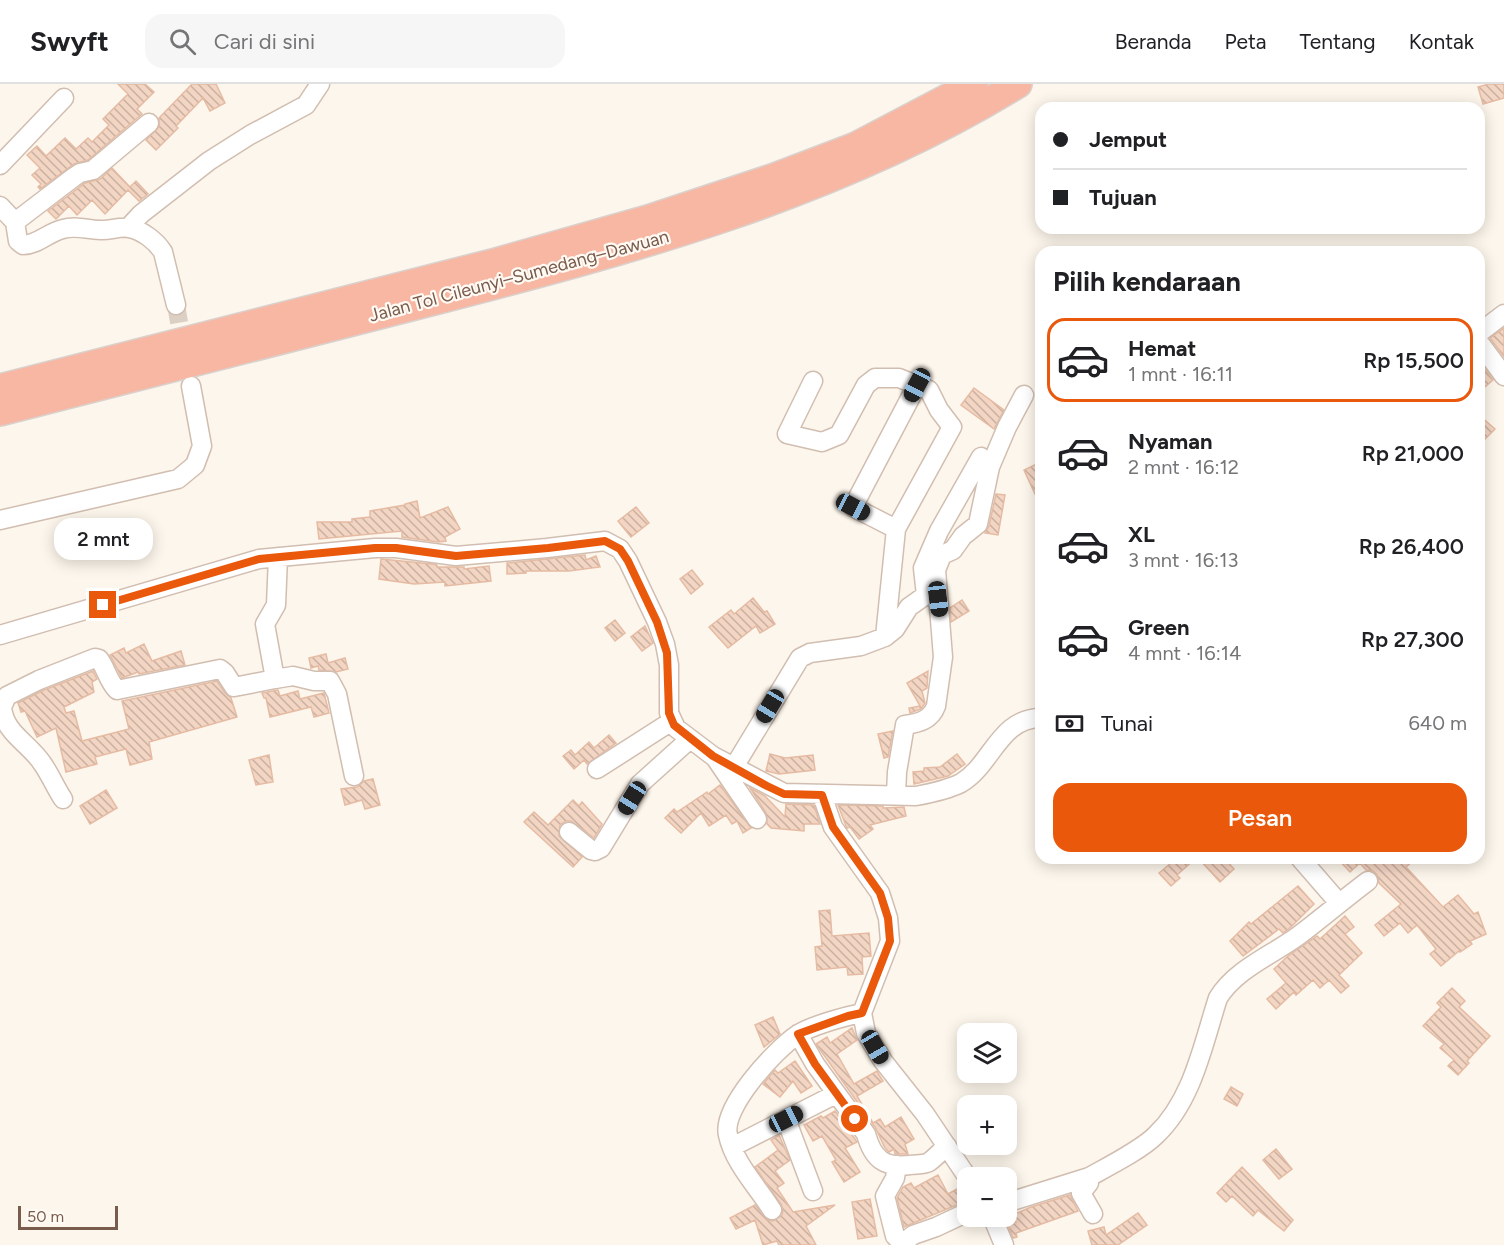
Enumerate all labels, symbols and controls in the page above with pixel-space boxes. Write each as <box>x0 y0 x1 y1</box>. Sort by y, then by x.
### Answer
search box <box>145 14 565 68</box>
text: Swyft <box>30 24 109 58</box>
icon: search <box>166 25 199 58</box>
text: Cari di sini <box>214 28 315 55</box>
text: Beranda <box>1115 29 1192 54</box>
text: Peta <box>1225 29 1267 54</box>
text: Tentang <box>1300 29 1376 54</box>
text: Kontak <box>1409 29 1474 54</box>
text: Jemput <box>1089 126 1167 153</box>
text: Tujuan <box>1089 184 1157 211</box>
street label: Jalan Tol Cileunyi–Sumedang–Dawuan <box>367 225 671 327</box>
text: Pilih kendaraan <box>1053 265 1241 298</box>
icon: car <box>1056 333 1110 387</box>
text: Hemat <box>1128 335 1196 362</box>
text: Rp 15,500 <box>1363 347 1464 374</box>
text: 1 mnt · 16:11 <box>1128 362 1233 386</box>
car <box>901 365 933 405</box>
icon: car <box>1056 426 1110 480</box>
text: Nyaman <box>1128 428 1212 455</box>
text: Rp 21,000 <box>1362 440 1464 467</box>
text: 2 mnt · 16:12 <box>1128 455 1239 479</box>
car <box>833 491 873 523</box>
callout: 2 mnt <box>54 518 152 560</box>
icon: car <box>1056 519 1110 573</box>
text: XL <box>1128 521 1155 548</box>
text: 2 mnt <box>77 527 130 551</box>
text: Rp 26,400 <box>1359 533 1464 560</box>
text: 3 mnt · 16:13 <box>1128 548 1238 572</box>
car <box>927 580 949 618</box>
route end <box>89 591 116 618</box>
icon: car <box>1056 612 1110 666</box>
text: Green <box>1128 614 1190 641</box>
text: Rp 27,300 <box>1361 626 1464 653</box>
text: 4 mnt · 16:14 <box>1128 641 1241 665</box>
car <box>753 686 787 726</box>
icon: cash <box>1053 707 1086 740</box>
text: Tunai <box>1101 710 1153 737</box>
text: 640 m <box>1408 711 1467 735</box>
car <box>615 778 649 818</box>
button: Pesan <box>1053 783 1467 852</box>
map controls <box>957 1023 1017 1227</box>
button: layers <box>957 1023 1017 1083</box>
car <box>858 1027 892 1067</box>
button: + <box>957 1095 1017 1155</box>
car <box>766 1103 806 1135</box>
route start <box>841 1105 868 1132</box>
button: − <box>957 1167 1017 1227</box>
scale bar <box>18 1203 118 1230</box>
text: 50 m <box>27 1207 64 1226</box>

